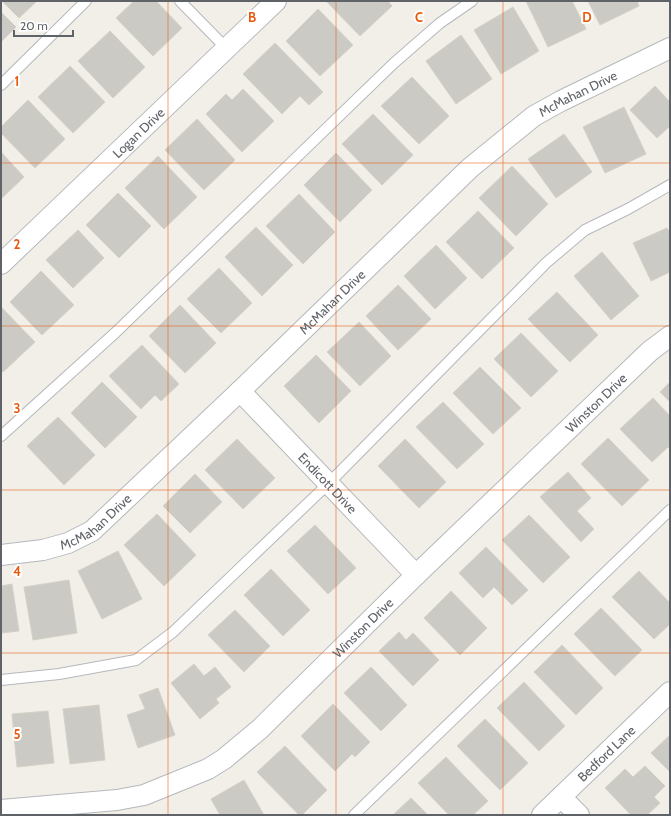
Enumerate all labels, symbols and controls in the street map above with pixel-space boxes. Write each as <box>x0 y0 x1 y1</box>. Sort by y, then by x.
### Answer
text: B <box>248 9 256 25</box>
text: C <box>415 9 423 25</box>
text: D <box>582 9 592 25</box>
scale bar <box>14 12 73 38</box>
text: 20 m <box>20 18 48 33</box>
street label: McMahan Drive <box>536 67 620 120</box>
text: 1 <box>15 73 19 89</box>
street label: Logan Drive <box>109 104 168 161</box>
text: 2 <box>14 236 21 252</box>
street label: McMahan Drive <box>296 266 369 337</box>
street label: Winston Drive <box>562 370 630 436</box>
text: 3 <box>13 400 21 416</box>
street label: Endicott Drive <box>295 449 361 517</box>
street label: McMahan Drive <box>58 490 135 553</box>
text: 4 <box>13 563 21 579</box>
street label: Winston Drive <box>329 594 397 661</box>
street label: Bedford Lane <box>574 722 639 785</box>
text: 5 <box>14 726 21 742</box>

